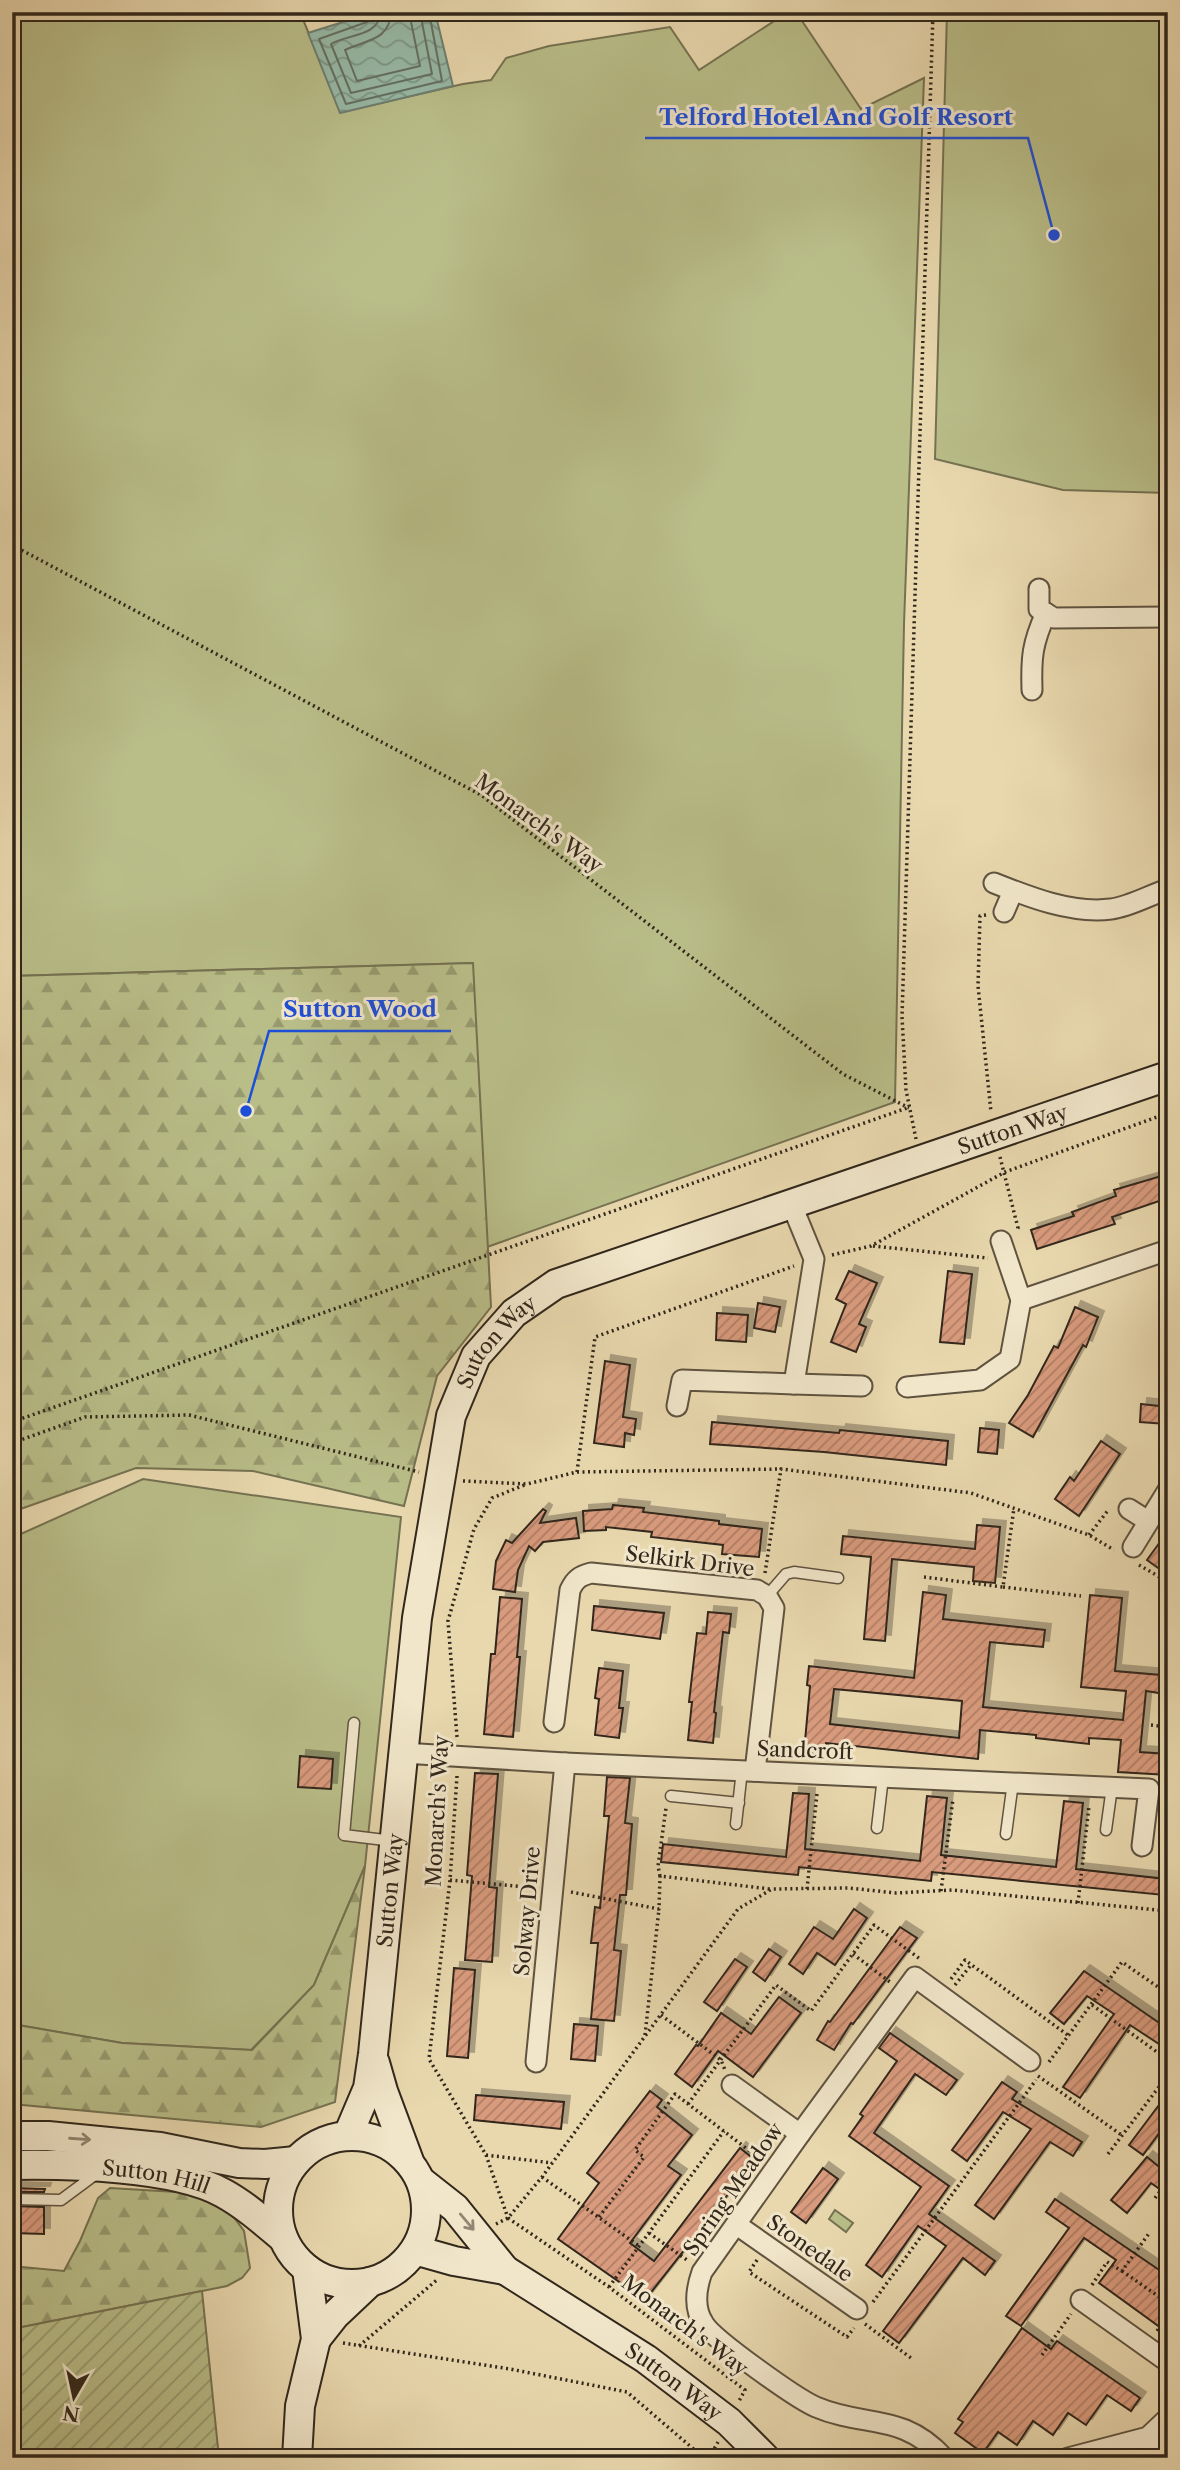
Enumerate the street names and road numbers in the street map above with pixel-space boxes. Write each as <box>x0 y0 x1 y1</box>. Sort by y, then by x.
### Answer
street label: Monarch's Way <box>470 768 608 878</box>
street label: Sutton Way <box>954 1098 1071 1159</box>
street label: Sutton Way <box>451 1289 541 1392</box>
street label: Selkirk Drive <box>624 1541 756 1581</box>
street label: Monarch's Way <box>421 1734 453 1888</box>
street label: Sandcroft <box>756 1736 854 1764</box>
street label: Sutton Way <box>371 1832 408 1949</box>
street label: Solway Drive <box>509 1845 545 1977</box>
street label: Spring Meadow <box>678 2117 788 2260</box>
street label: Sutton Hill <box>101 2155 214 2198</box>
street label: Stonedale <box>762 2209 858 2287</box>
street label: Monarch's Way <box>617 2269 753 2381</box>
street label: Sutton Way <box>621 2337 728 2425</box>

